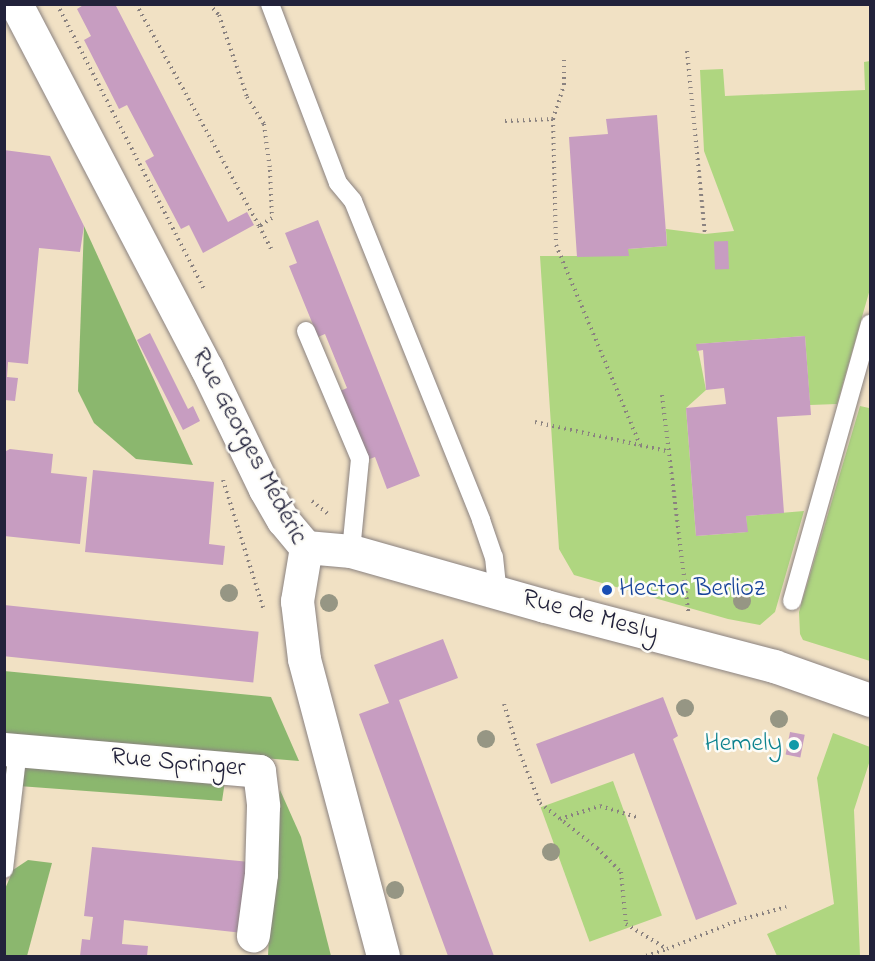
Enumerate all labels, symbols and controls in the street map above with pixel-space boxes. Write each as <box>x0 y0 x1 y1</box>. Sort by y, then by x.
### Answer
street label: Rue Georges Médéric <box>183 343 313 551</box>
place label: Hector Berlioz <box>619 574 765 606</box>
marker: Hector Berlioz <box>600 583 614 597</box>
street label: Rue de Mesly <box>519 584 661 650</box>
place label: Hemely <box>705 729 782 761</box>
marker: Hemely <box>787 738 801 752</box>
street label: Rue Springer <box>109 743 247 785</box>

